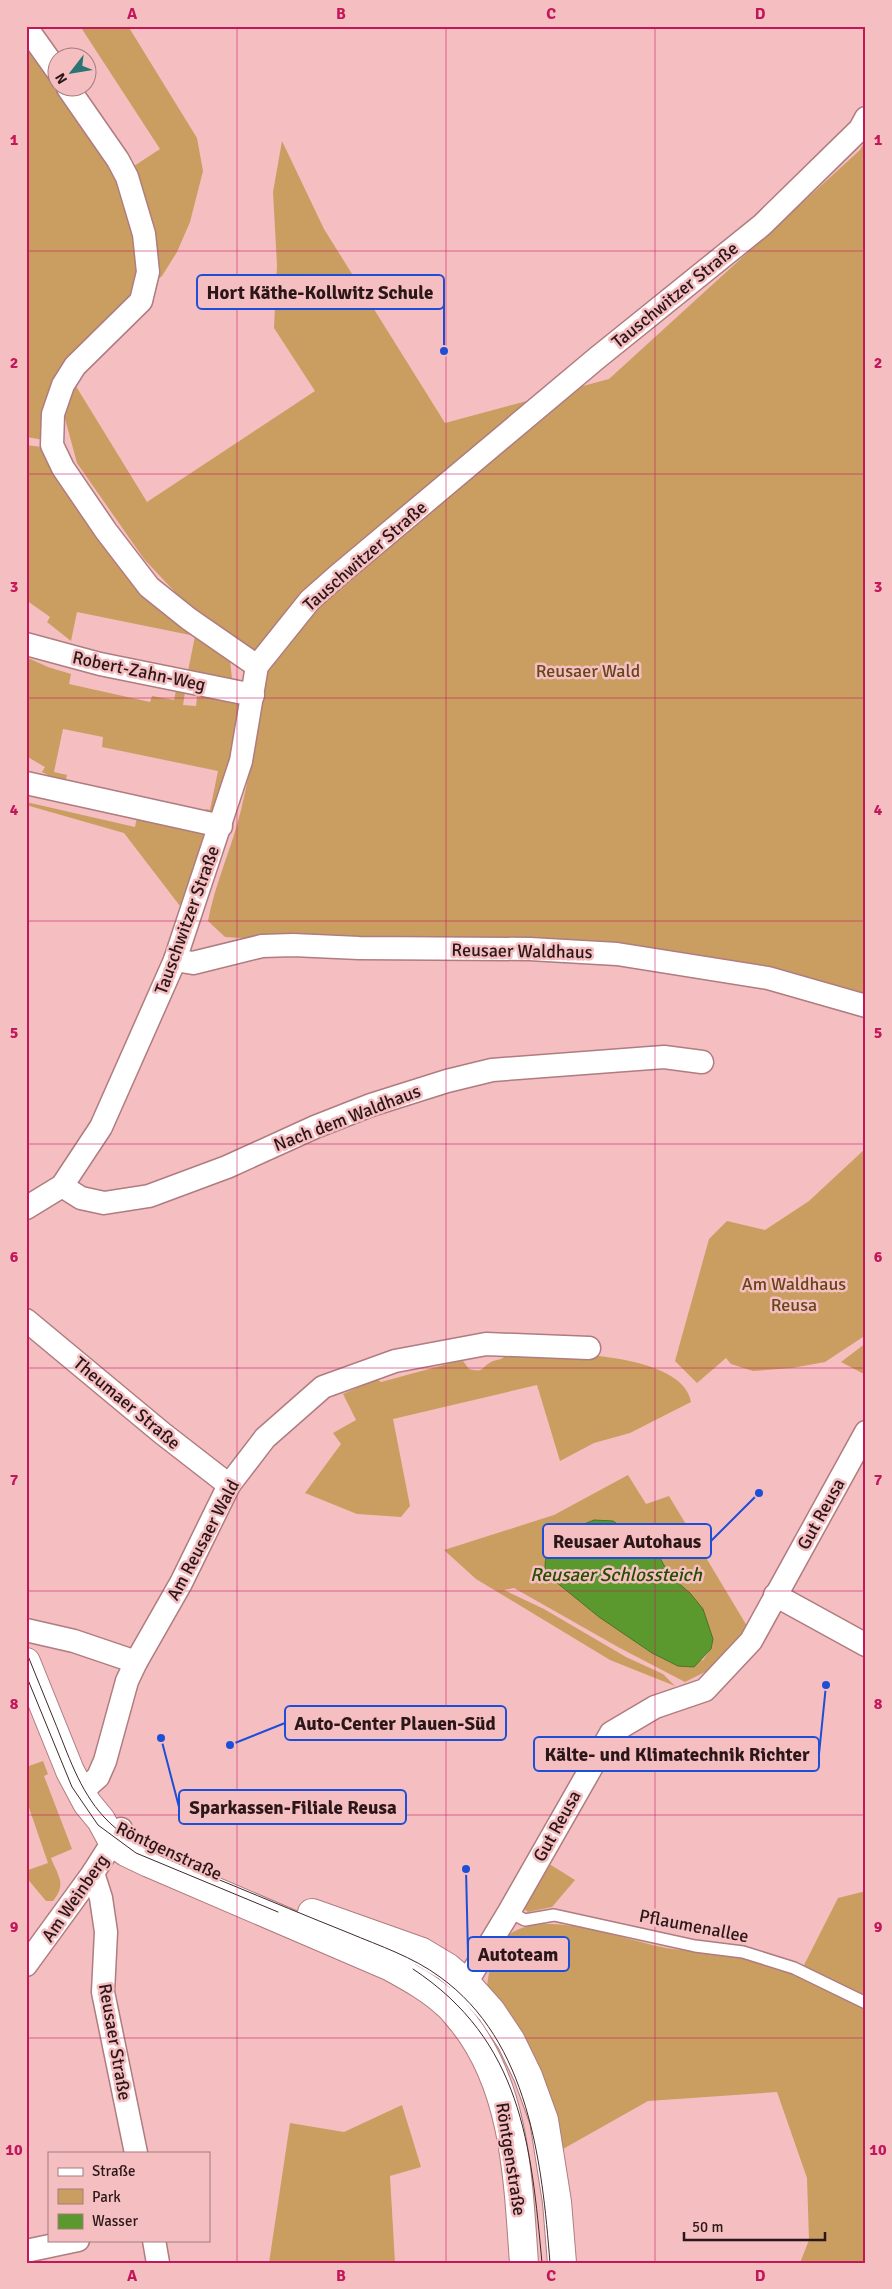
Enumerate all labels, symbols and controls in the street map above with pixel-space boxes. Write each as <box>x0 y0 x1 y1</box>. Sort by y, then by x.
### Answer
text: A <box>127 4 138 24</box>
text: B <box>336 4 346 24</box>
text: C <box>546 4 556 24</box>
text: D <box>755 4 766 24</box>
north arrow <box>48 48 98 98</box>
text: N <box>51 70 71 87</box>
text: 1 <box>10 130 19 150</box>
text: 1 <box>874 130 883 150</box>
street label: Tauschwitzer Straße <box>607 237 743 353</box>
callout: Hort Käthe-Kollwitz Schule <box>197 275 444 309</box>
text: Hort Käthe-Kollwitz Schule <box>207 281 433 305</box>
text: 2 <box>10 353 18 373</box>
text: 2 <box>874 353 882 373</box>
street label: Tauschwitzer Straße <box>299 496 431 616</box>
text: 3 <box>10 577 18 597</box>
text: 3 <box>874 577 882 597</box>
street label: Robert-Zahn-Weg <box>70 646 208 696</box>
park label: Reusaer Wald <box>536 660 640 682</box>
text: 4 <box>10 800 19 820</box>
text: 4 <box>874 800 883 820</box>
street label: Tauschwitzer Straße <box>150 843 224 997</box>
street label: Reusaer Waldhaus <box>451 939 593 963</box>
text: 5 <box>10 1023 18 1043</box>
text: 5 <box>874 1023 882 1043</box>
street label: Nach dem Waldhaus <box>270 1080 424 1156</box>
text: 6 <box>10 1247 19 1267</box>
text: 6 <box>874 1247 883 1267</box>
park label: Am Waldhaus Reusa <box>742 1273 846 1316</box>
street label: Theumaer Straße <box>69 1352 185 1454</box>
text: 7 <box>10 1470 19 1490</box>
text: 7 <box>874 1470 883 1490</box>
street label: Gut Reusa <box>792 1475 850 1553</box>
street label: Am Reusaer Wald <box>162 1476 244 1604</box>
callout: Reusaer Autohaus <box>543 1524 711 1558</box>
text: Reusaer Autohaus <box>553 1530 701 1554</box>
water label: Reusaer Schlossteich <box>530 1563 703 1587</box>
text: 8 <box>10 1694 19 1714</box>
text: 8 <box>874 1694 883 1714</box>
callout: Auto-Center Plauen-Süd <box>285 1706 506 1740</box>
text: Auto-Center Plauen-Süd <box>294 1712 496 1736</box>
callout: Kälte- und Klimatechnik Richter <box>534 1737 819 1771</box>
text: Kälte- und Klimatechnik Richter <box>545 1743 810 1767</box>
street label: Gut Reusa <box>528 1787 586 1865</box>
callout: Sparkassen-Filiale Reusa <box>179 1790 406 1824</box>
text: Sparkassen-Filiale Reusa <box>189 1796 397 1820</box>
street label: Röntgenstraße <box>113 1817 225 1885</box>
street label: Am Weinberg <box>37 1850 113 1946</box>
street label: Pflaumenallee <box>637 1905 751 1947</box>
text: 9 <box>10 1917 19 1937</box>
text: 9 <box>874 1917 883 1937</box>
callout: Autoteam <box>468 1937 569 1971</box>
text: Autoteam <box>478 1943 558 1967</box>
street label: Reusaer Straße <box>94 1982 136 2102</box>
street label: Röntgenstraße <box>491 2101 531 2217</box>
text: 10 <box>5 2140 23 2160</box>
text: 10 <box>869 2140 887 2160</box>
legend <box>48 2152 210 2242</box>
text: Straße <box>92 2162 136 2180</box>
text: Park <box>92 2188 121 2206</box>
scale bar <box>684 2209 826 2241</box>
text: Wasser <box>92 2212 138 2230</box>
text: 50 m <box>692 2218 723 2236</box>
text: A <box>127 2266 138 2286</box>
text: B <box>336 2266 346 2286</box>
text: C <box>546 2266 556 2286</box>
text: D <box>755 2266 766 2286</box>

